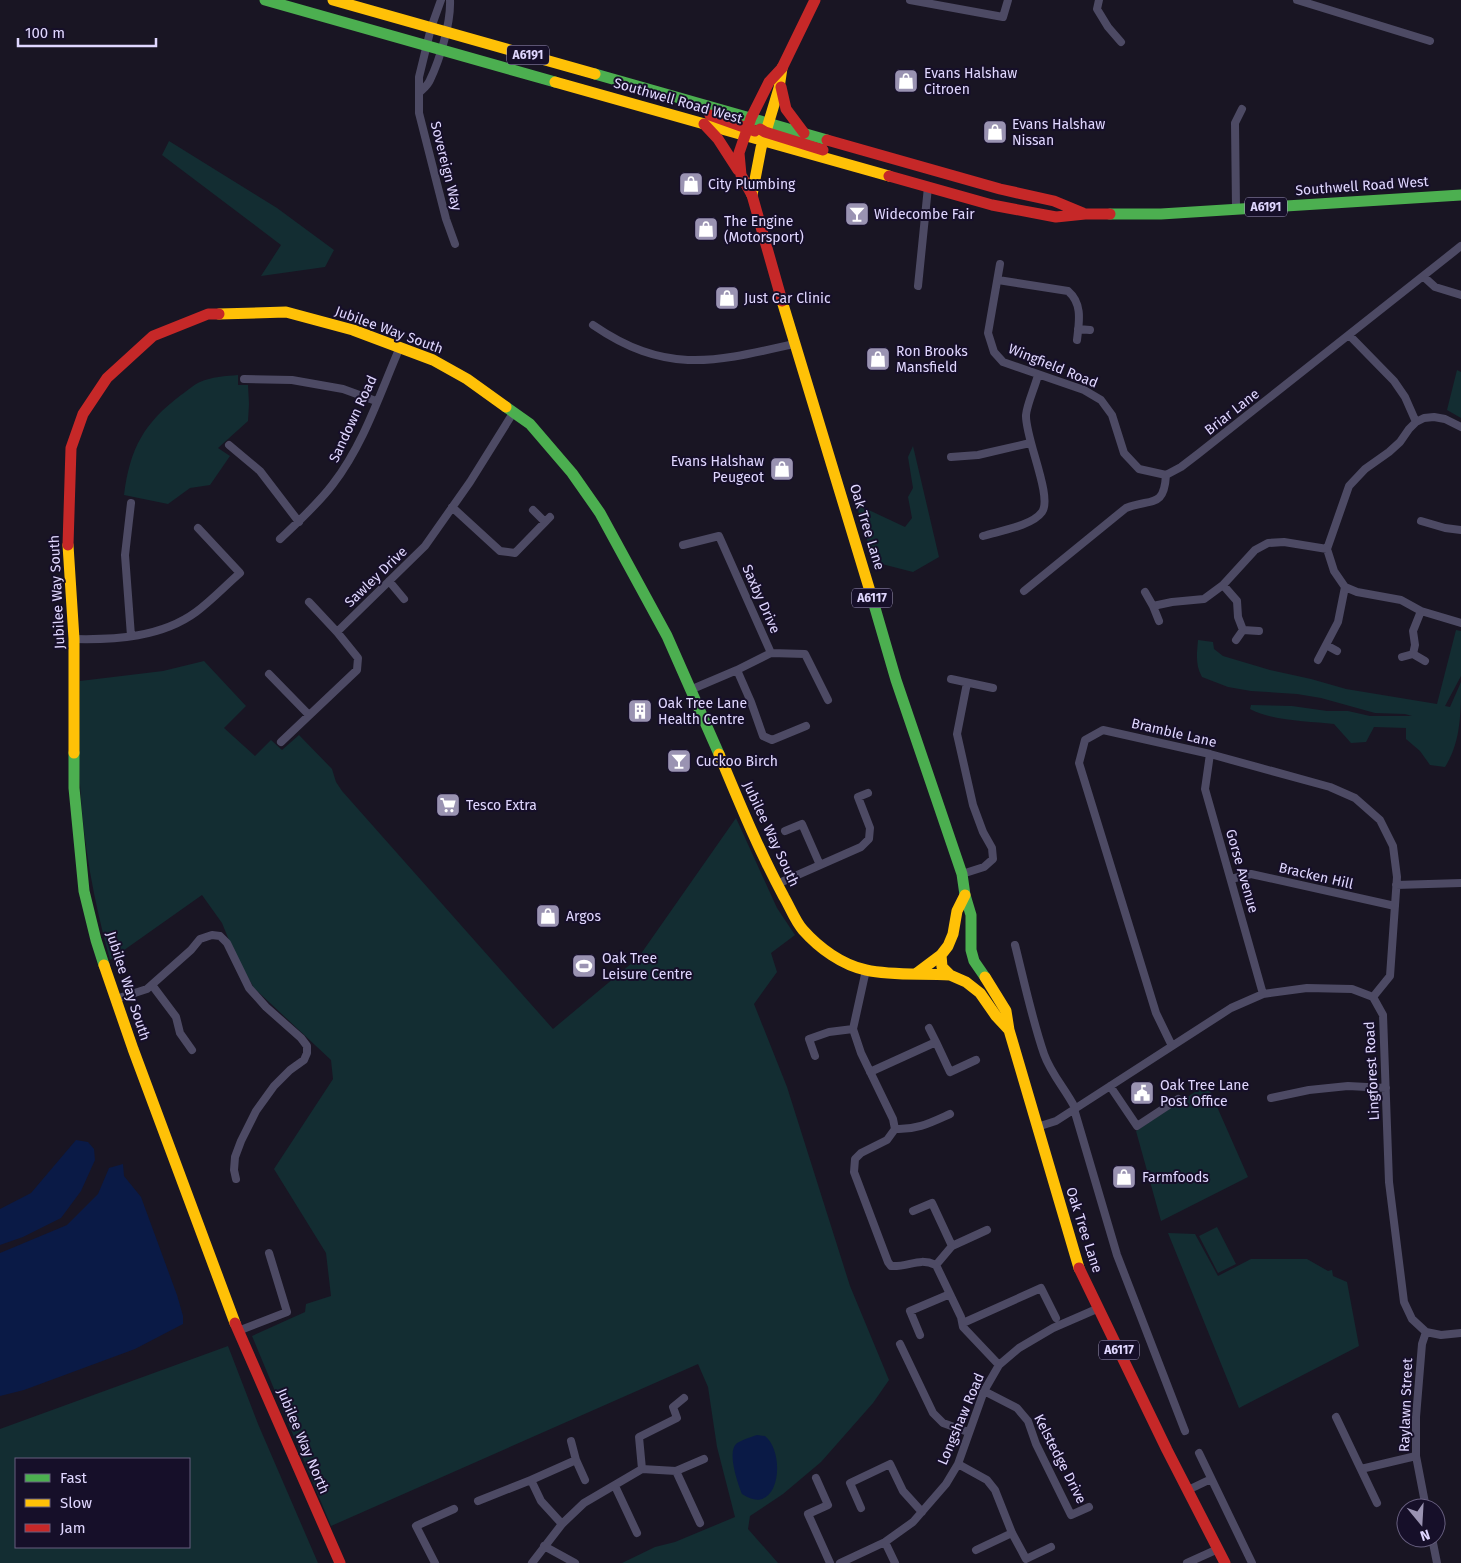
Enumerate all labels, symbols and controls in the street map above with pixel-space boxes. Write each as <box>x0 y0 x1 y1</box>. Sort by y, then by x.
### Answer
scale bar <box>18 15 155 47</box>
text: 100 m <box>25 24 65 42</box>
road number: A6191 <box>507 46 549 64</box>
place label: Evans Halshaw Citroen <box>924 65 1017 98</box>
shop icon: Evans Halshaw Citroen <box>893 68 919 94</box>
street label: Southwell Road West <box>612 74 745 128</box>
place label: Evans Halshaw Nissan <box>1012 116 1105 149</box>
shop icon: Evans Halshaw Nissan <box>982 119 1008 145</box>
street label: Sovereign Way <box>427 120 465 213</box>
shop icon: City Plumbing <box>678 171 704 197</box>
street label: Southwell Road West <box>1295 173 1430 199</box>
place label: City Plumbing <box>708 176 796 193</box>
road number: A6191 <box>1245 198 1287 216</box>
bar icon: Widecombe Fair <box>844 201 870 227</box>
place label: Widecombe Fair <box>874 206 975 223</box>
place label: The Engine (Motorsport) <box>724 213 804 246</box>
shop icon: The Engine (Motorsport) <box>693 216 719 242</box>
shop icon: Just Car Clinic <box>714 285 740 311</box>
place label: Just Car Clinic <box>744 290 831 307</box>
street label: Jubilee Way South <box>333 303 445 357</box>
street label: Wingfield Road <box>1006 340 1100 392</box>
place label: Ron Brooks Mansfield <box>896 343 968 376</box>
shop icon: Ron Brooks Mansfield <box>865 346 891 372</box>
street label: Sandown Road <box>325 373 381 465</box>
street label: Briar Lane <box>1201 385 1263 439</box>
place label: Evans Halshaw Peugeot <box>671 453 765 486</box>
shop icon: Evans Halshaw Peugeot <box>769 456 795 482</box>
street label: Oak Tree Lane <box>846 482 888 572</box>
street label: Jubilee Way South <box>46 535 68 649</box>
street label: Sawley Drive <box>341 543 411 611</box>
street label: Saxby Drive <box>738 562 784 636</box>
road number: A6117 <box>852 588 892 608</box>
place label: Oak Tree Lane Health Centre <box>658 695 747 728</box>
building icon: Oak Tree Lane Health Centre <box>627 698 653 724</box>
street label: Bramble Lane <box>1130 715 1218 751</box>
bar icon: Cuckoo Birch <box>666 748 692 774</box>
place label: Cuckoo Birch <box>696 753 778 770</box>
street label: Jubilee Way South <box>739 779 803 889</box>
supermarket icon: Tesco Extra <box>435 792 461 818</box>
place label: Tesco Extra <box>466 797 537 814</box>
street label: Gorse Avenue <box>1222 827 1262 915</box>
street label: Bracken Hill <box>1277 859 1355 893</box>
shop icon: Argos <box>535 903 561 929</box>
place label: Argos <box>566 908 601 925</box>
street label: Jubilee Way South <box>102 929 154 1043</box>
place label: Oak Tree Leisure Centre <box>602 950 692 983</box>
sports icon: Oak Tree Leisure Centre <box>571 953 597 979</box>
street label: Lingforest Road <box>1361 1021 1383 1121</box>
place label: Oak Tree Lane Post Office <box>1160 1077 1249 1110</box>
public building icon: Oak Tree Lane Post Office <box>1129 1080 1155 1106</box>
shop icon: Farmfoods <box>1111 1164 1137 1190</box>
place label: Farmfoods <box>1142 1169 1209 1186</box>
street label: Oak Tree Lane <box>1062 1185 1106 1275</box>
road number: A6117 <box>1099 1340 1139 1360</box>
street label: Raylawn Street <box>1396 1357 1416 1452</box>
street label: Longshaw Road <box>934 1370 988 1468</box>
street label: Jubilee Way North <box>273 1386 333 1496</box>
street label: Kelstedge Drive <box>1030 1411 1090 1507</box>
legend <box>15 1458 190 1548</box>
text: Fast <box>60 1469 87 1487</box>
text: Slow <box>60 1494 92 1512</box>
north arrow <box>1396 1498 1446 1548</box>
text: Jam <box>60 1519 86 1537</box>
text: N <box>1418 1525 1432 1544</box>

